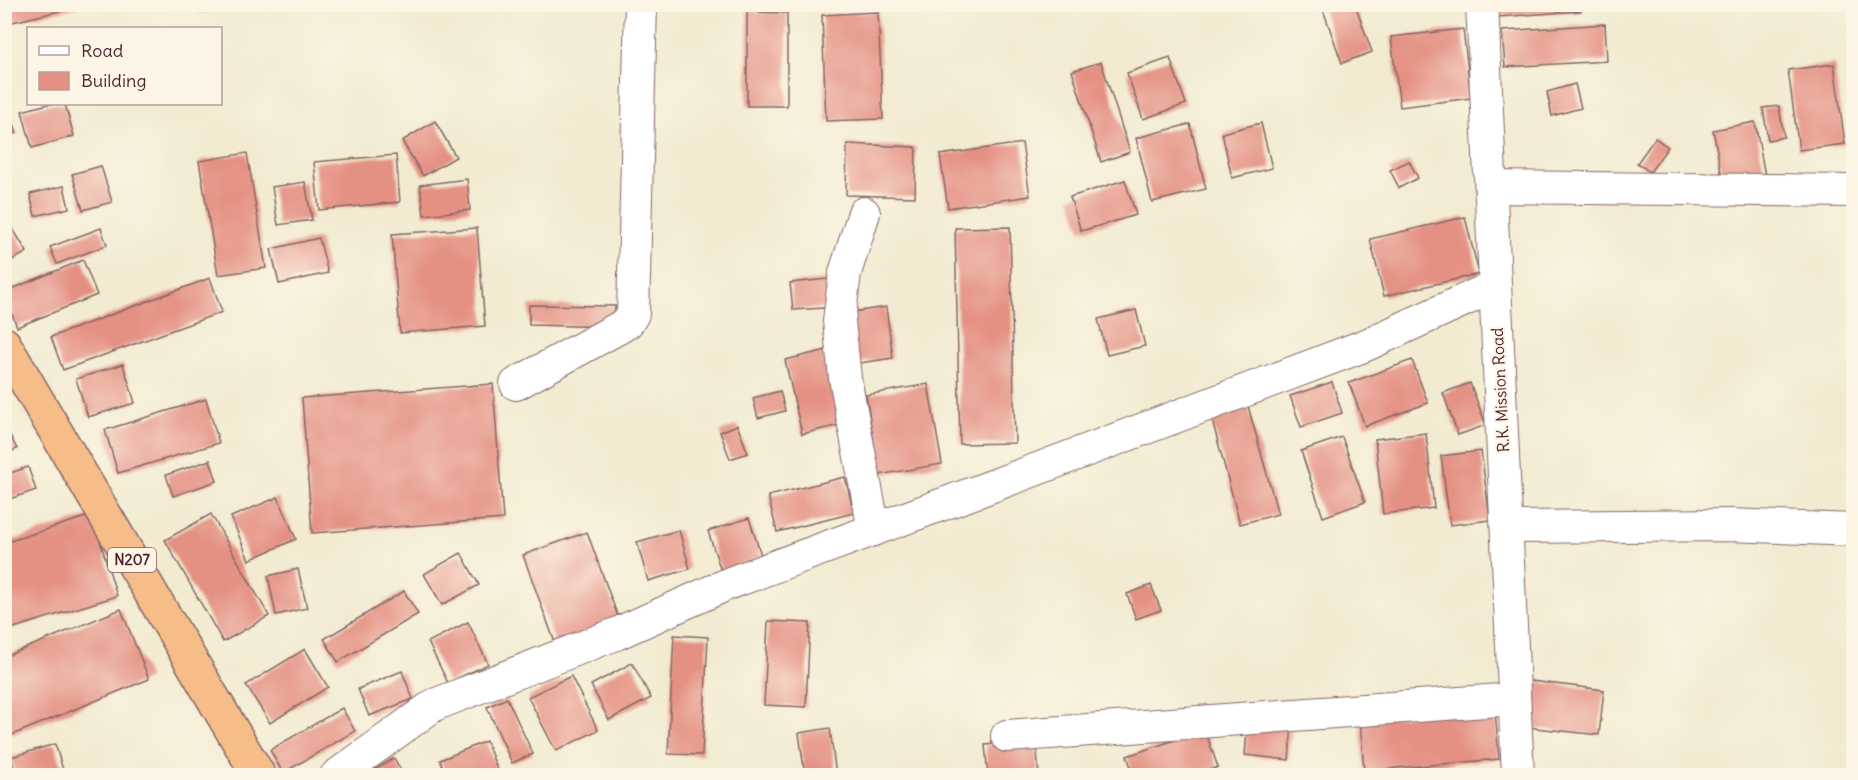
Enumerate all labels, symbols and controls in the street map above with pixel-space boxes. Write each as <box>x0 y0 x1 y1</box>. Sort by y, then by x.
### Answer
legend <box>27 27 222 105</box>
text: Road <box>81 39 124 62</box>
text: Building <box>81 69 146 92</box>
street label: R.K. Mission Road <box>1487 327 1513 453</box>
road number: N207 <box>108 548 156 572</box>

